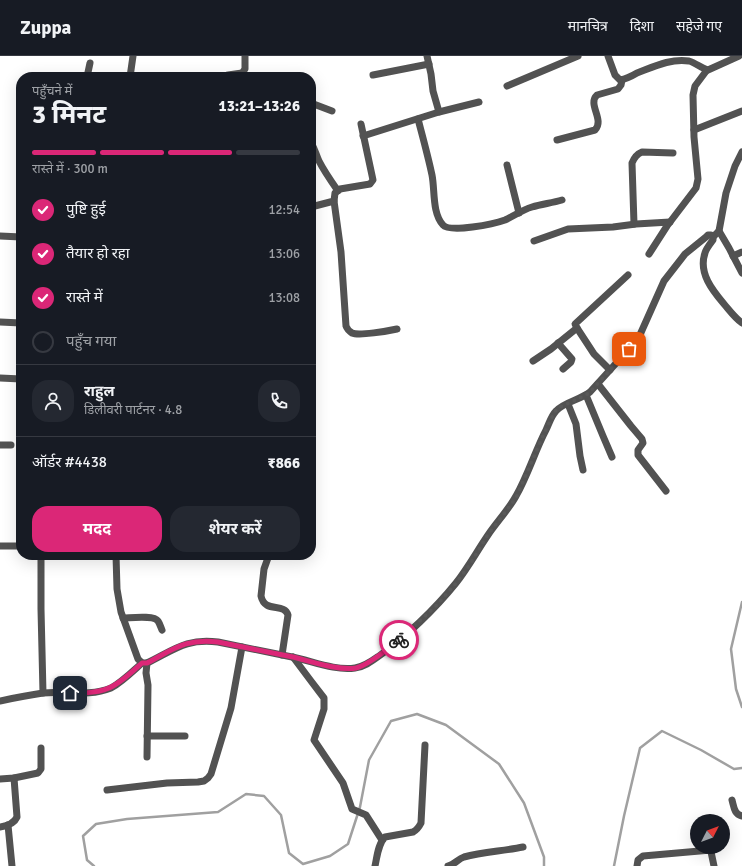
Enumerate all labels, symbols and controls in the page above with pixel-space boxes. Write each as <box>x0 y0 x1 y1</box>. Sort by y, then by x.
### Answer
text: Zuppa <box>20 16 71 40</box>
text: मानचित्र <box>568 18 608 35</box>
text: दिशा <box>630 18 654 35</box>
text: सहेजे गए <box>676 18 722 35</box>
text: पहुँचने में <box>32 83 72 99</box>
text: 13:21–13:26 <box>219 97 300 115</box>
text: 3 मिनट <box>32 99 106 131</box>
text: रास्ते में · 300 m <box>32 161 108 177</box>
icon: check <box>32 199 54 221</box>
text: पुष्टि हुई <box>66 200 106 218</box>
text: 12:54 <box>268 202 300 218</box>
icon: check <box>32 243 54 265</box>
text: तैयार हो रहा <box>66 244 130 262</box>
text: 13:06 <box>268 246 300 262</box>
icon: check <box>32 287 54 309</box>
text: रास्ते में <box>66 288 103 306</box>
text: 13:08 <box>268 290 300 306</box>
text: पहुँच गया <box>66 332 116 350</box>
pin <box>612 332 646 366</box>
icon: bag <box>618 338 640 360</box>
button: person <box>32 380 74 422</box>
button: phone <box>258 380 300 422</box>
text: राहुल <box>84 382 115 400</box>
text: डिलीवरी पार्टनर · 4.8 <box>84 402 182 418</box>
text: ऑर्डर #4438 <box>32 453 107 471</box>
text: ₹866 <box>268 454 300 472</box>
button: मदद <box>32 506 162 552</box>
button: शेयर करें <box>170 506 300 552</box>
courier <box>379 620 419 660</box>
icon: bike <box>388 629 410 651</box>
pin <box>53 676 87 710</box>
icon: home <box>59 682 81 704</box>
north arrow <box>690 814 730 854</box>
map controls <box>690 814 730 854</box>

